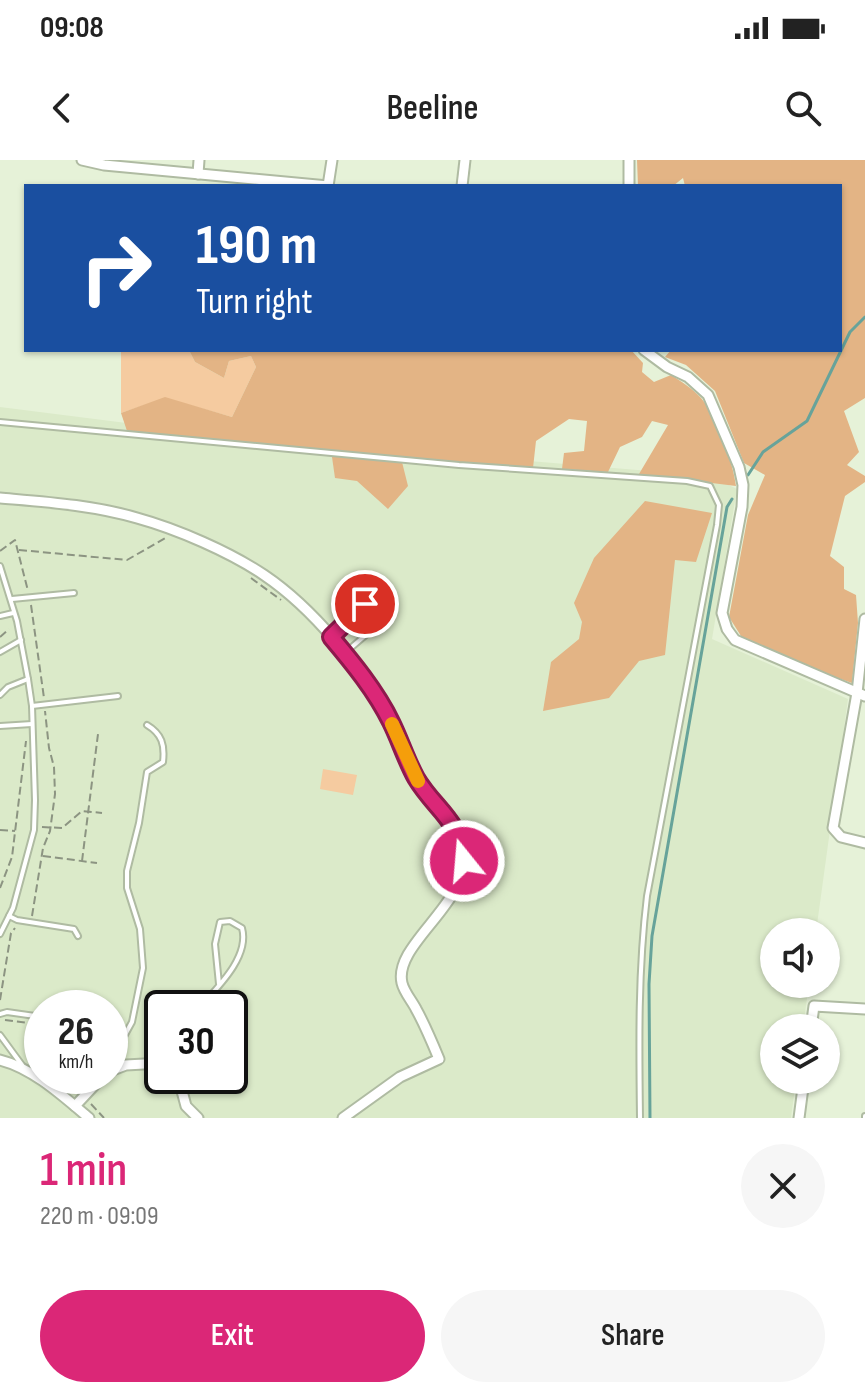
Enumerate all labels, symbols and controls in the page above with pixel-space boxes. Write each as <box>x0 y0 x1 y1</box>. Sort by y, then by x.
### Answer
text: 09:08 <box>40 10 104 46</box>
icon: back <box>40 86 84 130</box>
icon: search <box>781 86 825 130</box>
text: Beeline <box>386 87 479 130</box>
text: 190 m <box>196 213 317 280</box>
icon: right <box>64 216 168 320</box>
text: Turn right <box>196 281 313 324</box>
pin <box>331 570 399 638</box>
icon: arrive <box>343 582 387 626</box>
position arrow <box>422 819 506 903</box>
map controls <box>760 918 840 1094</box>
button: sound <box>760 918 840 998</box>
speed limit sign: 30 <box>144 990 248 1094</box>
text: 26 <box>58 1008 94 1056</box>
button: layers <box>760 1014 840 1094</box>
text: km/h <box>59 1050 93 1074</box>
text: 1 min <box>40 1142 127 1199</box>
button: close <box>741 1144 825 1228</box>
text: 220 m · 09:09 <box>40 1201 158 1232</box>
button: Exit <box>40 1290 425 1382</box>
button: Share <box>441 1290 825 1382</box>

